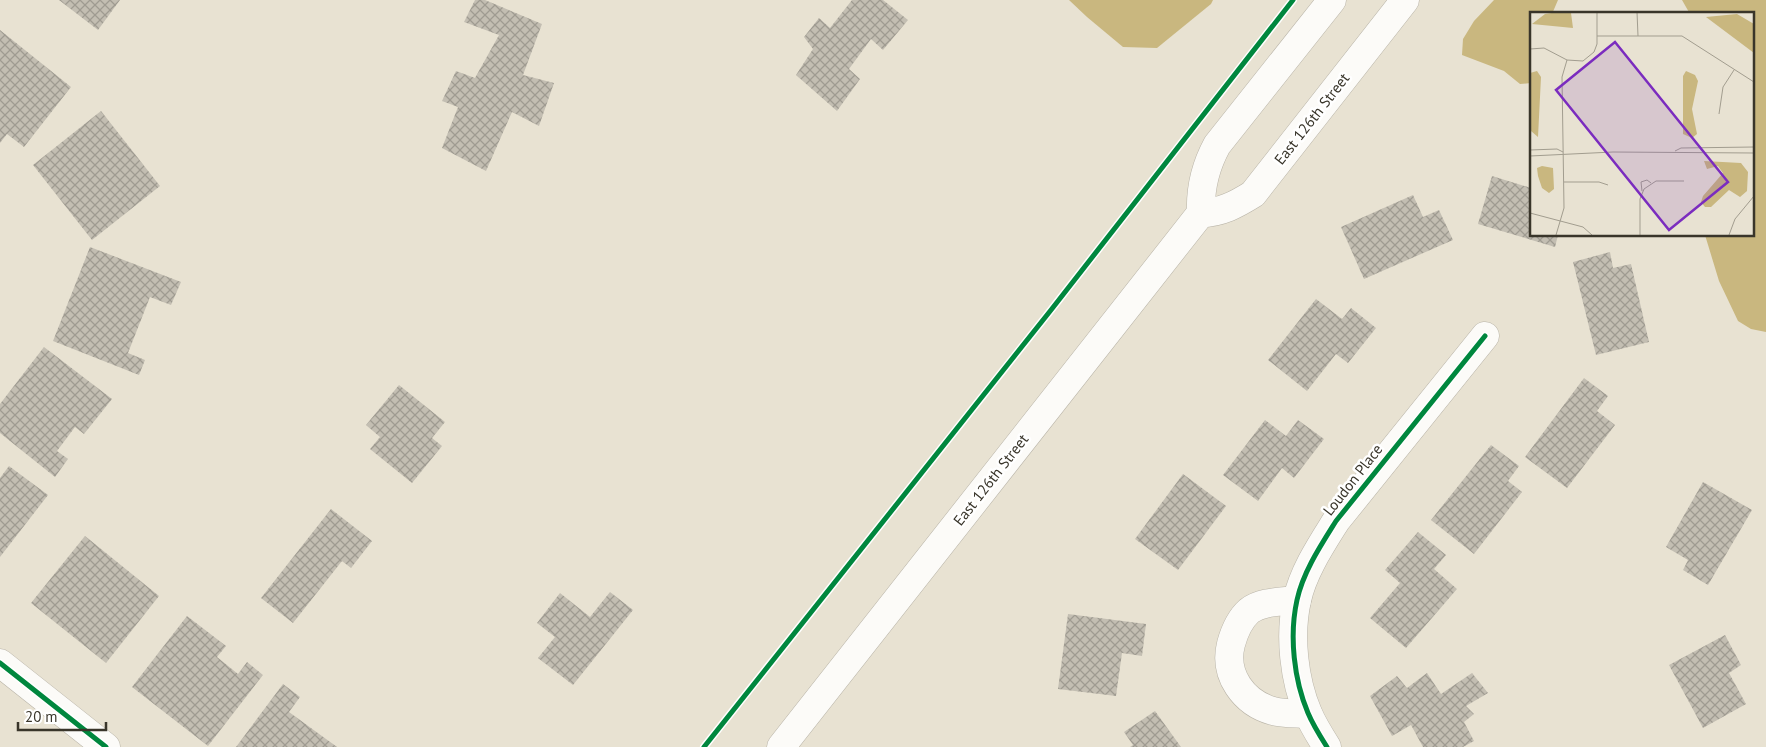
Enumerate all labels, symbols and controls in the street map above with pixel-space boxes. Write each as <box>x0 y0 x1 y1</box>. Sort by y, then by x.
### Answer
inset map <box>1530 12 1754 236</box>
street label: East 126th Street <box>1270 69 1353 168</box>
street label: East 126th Street <box>949 430 1032 529</box>
street label: Loudon Place <box>1319 440 1386 519</box>
scale bar <box>18 700 105 732</box>
text: 20 m <box>25 707 58 726</box>

